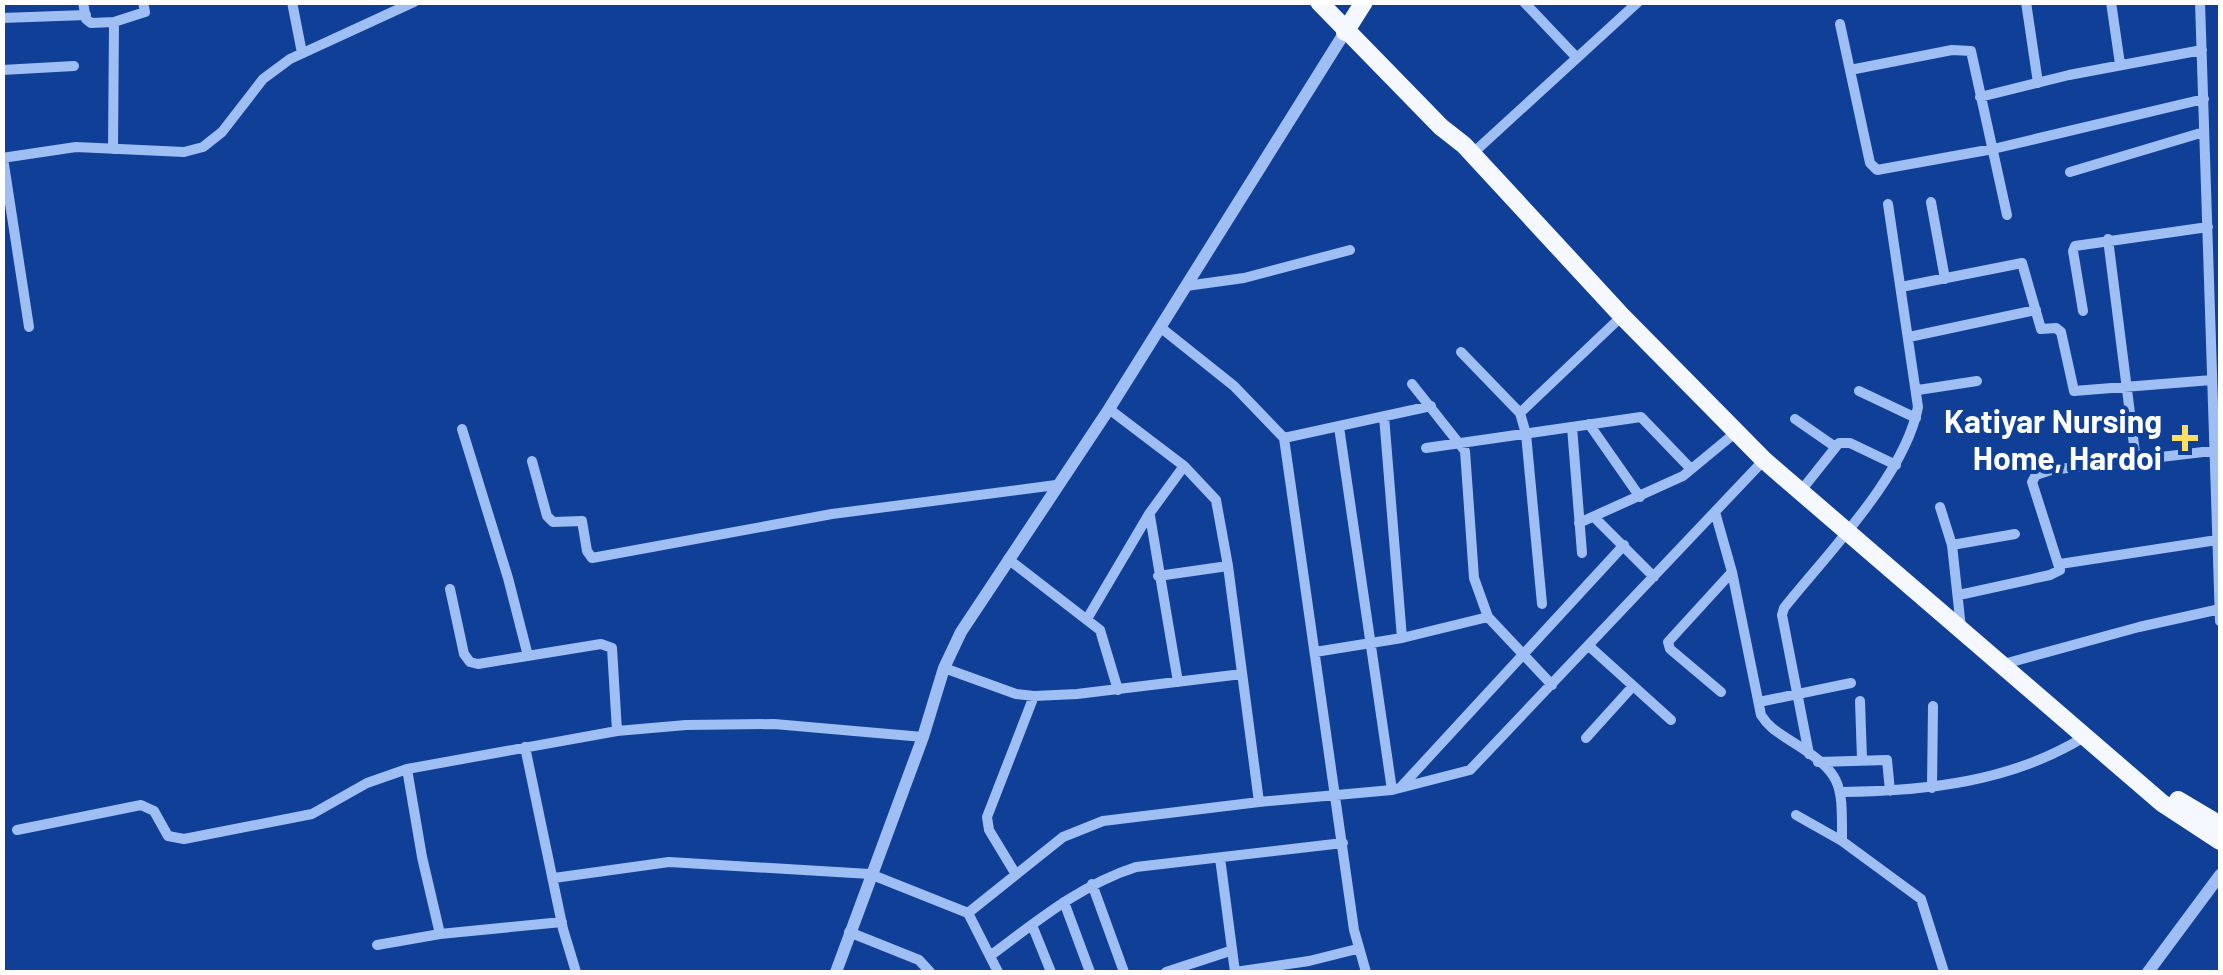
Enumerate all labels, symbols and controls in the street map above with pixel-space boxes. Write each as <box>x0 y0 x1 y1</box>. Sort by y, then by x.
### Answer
place label: Katiyar Nursing Home, Hardoi <box>1944 401 2162 476</box>
marker: Katiyar Nursing Home, Hardoi <box>2172 425 2198 451</box>

